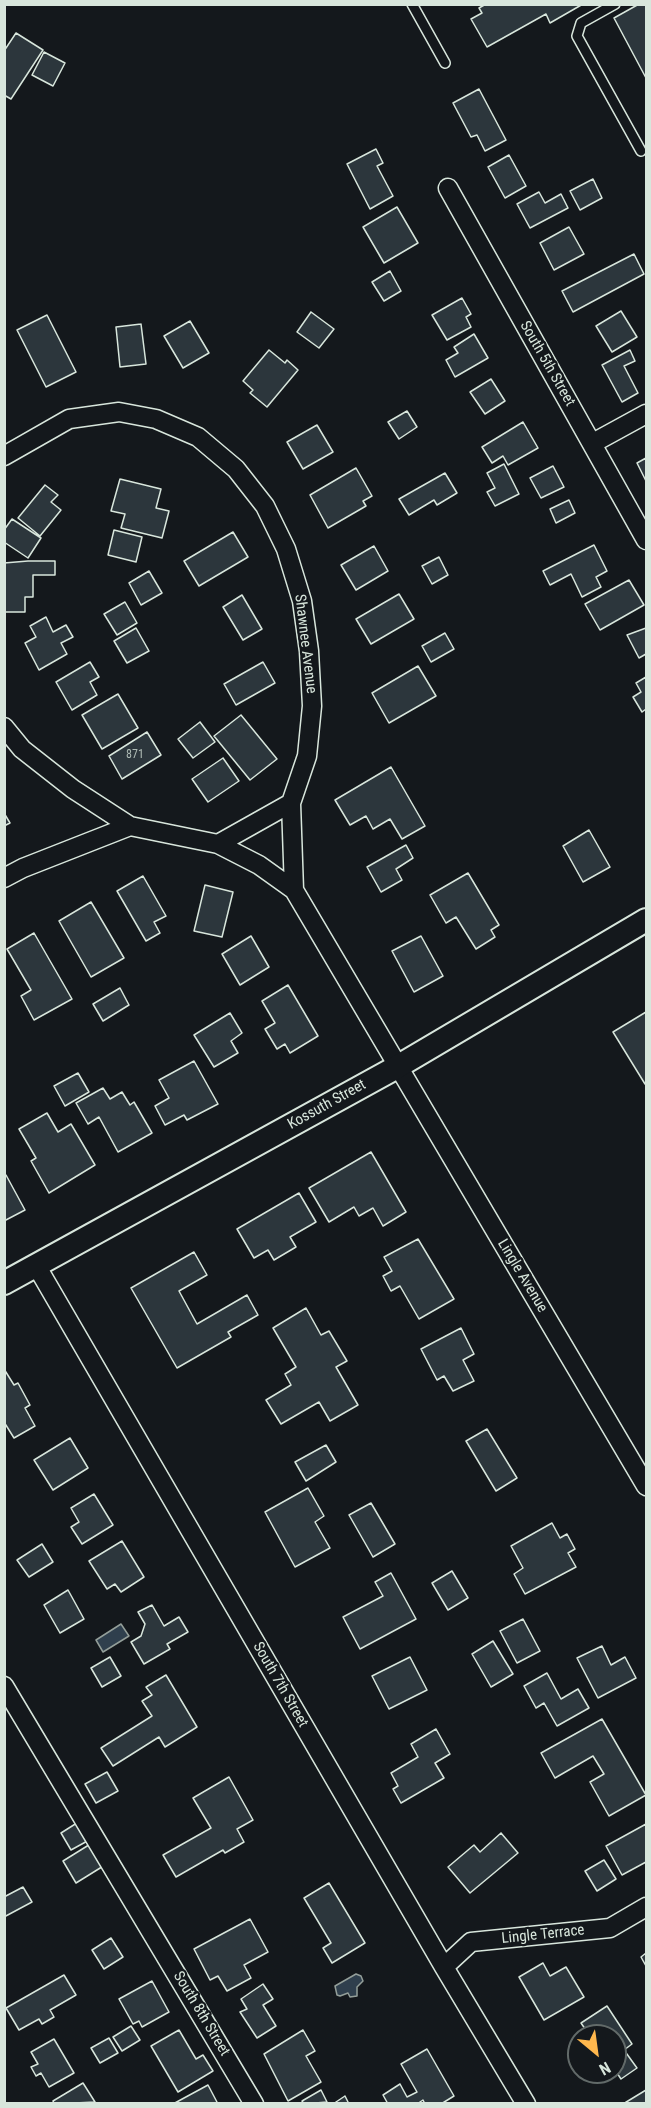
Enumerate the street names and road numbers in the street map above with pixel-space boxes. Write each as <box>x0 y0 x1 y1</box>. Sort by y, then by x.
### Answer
street label: South 5th Street <box>515 318 579 410</box>
street label: Shawnee Avenue <box>290 593 320 695</box>
street label: Kossuth Street <box>285 1076 369 1134</box>
street label: Lingle Avenue <box>493 1236 551 1316</box>
street label: South 7th Street <box>248 1639 312 1731</box>
street label: Lingle Terrace <box>501 1922 585 1948</box>
street label: South 8th Street <box>169 1968 233 2060</box>

